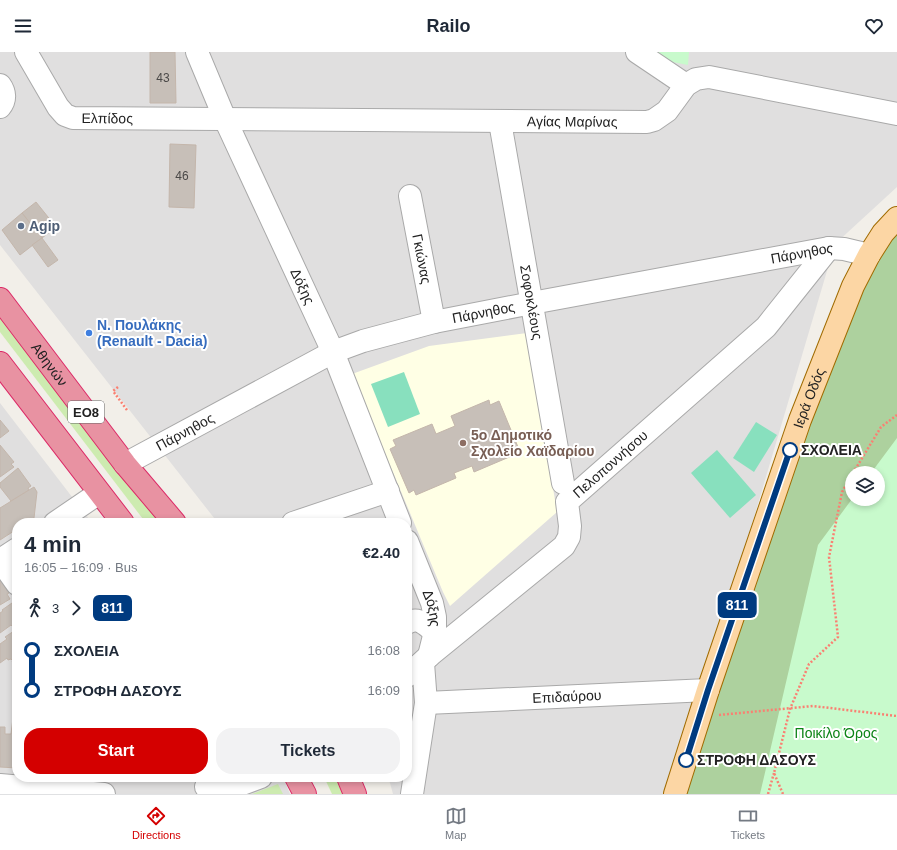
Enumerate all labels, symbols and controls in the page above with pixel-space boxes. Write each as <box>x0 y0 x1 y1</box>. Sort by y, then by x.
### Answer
icon: menu <box>12 15 34 37</box>
icon: heart <box>863 15 885 37</box>
text: Railo <box>426 16 471 36</box>
house number: 43 <box>156 71 170 85</box>
street label: Ελπίδος <box>81 110 133 126</box>
street label: Αγίας Μαρίνας <box>527 113 618 130</box>
house number: 46 <box>175 169 189 183</box>
place label: Agip <box>29 218 60 234</box>
marker: Agip <box>16 221 26 231</box>
street label: Γκιώνας <box>409 233 435 285</box>
street label: Πάρνηθος <box>769 240 834 267</box>
street label: Σοφοκλέους <box>517 264 546 341</box>
street label: Δόξης <box>287 266 318 307</box>
street label: Πάρνηθος <box>451 298 516 326</box>
place label: Ν. Πουλάκης (Renault - Dacia) <box>97 317 207 349</box>
marker: Ν. Πουλάκης (Renault - Dacia) <box>84 328 94 338</box>
street label: Αθηνών <box>28 340 71 389</box>
street label: Ιερά Οδός <box>790 365 828 430</box>
road number: ΕΟ8 <box>68 401 104 423</box>
street label: Πάρνηθος <box>153 410 217 454</box>
place label: 5ο Δημοτικό Σχολείο Χαϊδαρίου <box>471 427 594 459</box>
street label: Πελοποννήσου <box>570 427 651 501</box>
marker: 5ο Δημοτικό Σχολείο Χαϊδαρίου <box>458 438 468 448</box>
marker: ΣΧΟΛΕΙΑ <box>782 442 798 458</box>
place label: ΣΧΟΛΕΙΑ <box>801 442 862 458</box>
map controls <box>845 466 885 506</box>
button: layers <box>845 466 885 506</box>
text: 4 min <box>24 532 81 557</box>
text: €2.40 <box>362 544 400 561</box>
text: 16:05 – 16:09 · Bus <box>24 560 137 575</box>
street label: Δόξης <box>419 587 443 627</box>
line badge: 811 <box>714 592 760 618</box>
icon: walk <box>24 597 46 619</box>
icon: forward <box>65 597 87 619</box>
text: 811 <box>726 597 748 613</box>
text: 811 <box>101 600 124 616</box>
text: 3 <box>52 601 59 616</box>
text: ΣΧΟΛΕΙΑ <box>54 642 119 659</box>
text: 16:08 <box>367 643 400 658</box>
text: ΣΤΡΟΦΗ ΔΑΣΟΥΣ <box>54 682 181 699</box>
text: 16:09 <box>367 683 400 698</box>
street label: Επιδαύρου <box>532 687 602 706</box>
park label: Ποικίλο Όρος <box>795 725 878 741</box>
button: Start <box>24 728 208 774</box>
button: Tickets <box>216 728 400 774</box>
marker: ΣΤΡΟΦΗ ΔΑΣΟΥΣ <box>678 752 694 768</box>
place label: ΣΤΡΟΦΗ ΔΑΣΟΥΣ <box>697 752 816 768</box>
tab: Directions <box>132 805 181 841</box>
tab: Map <box>445 805 467 841</box>
tab: Tickets <box>731 805 765 841</box>

